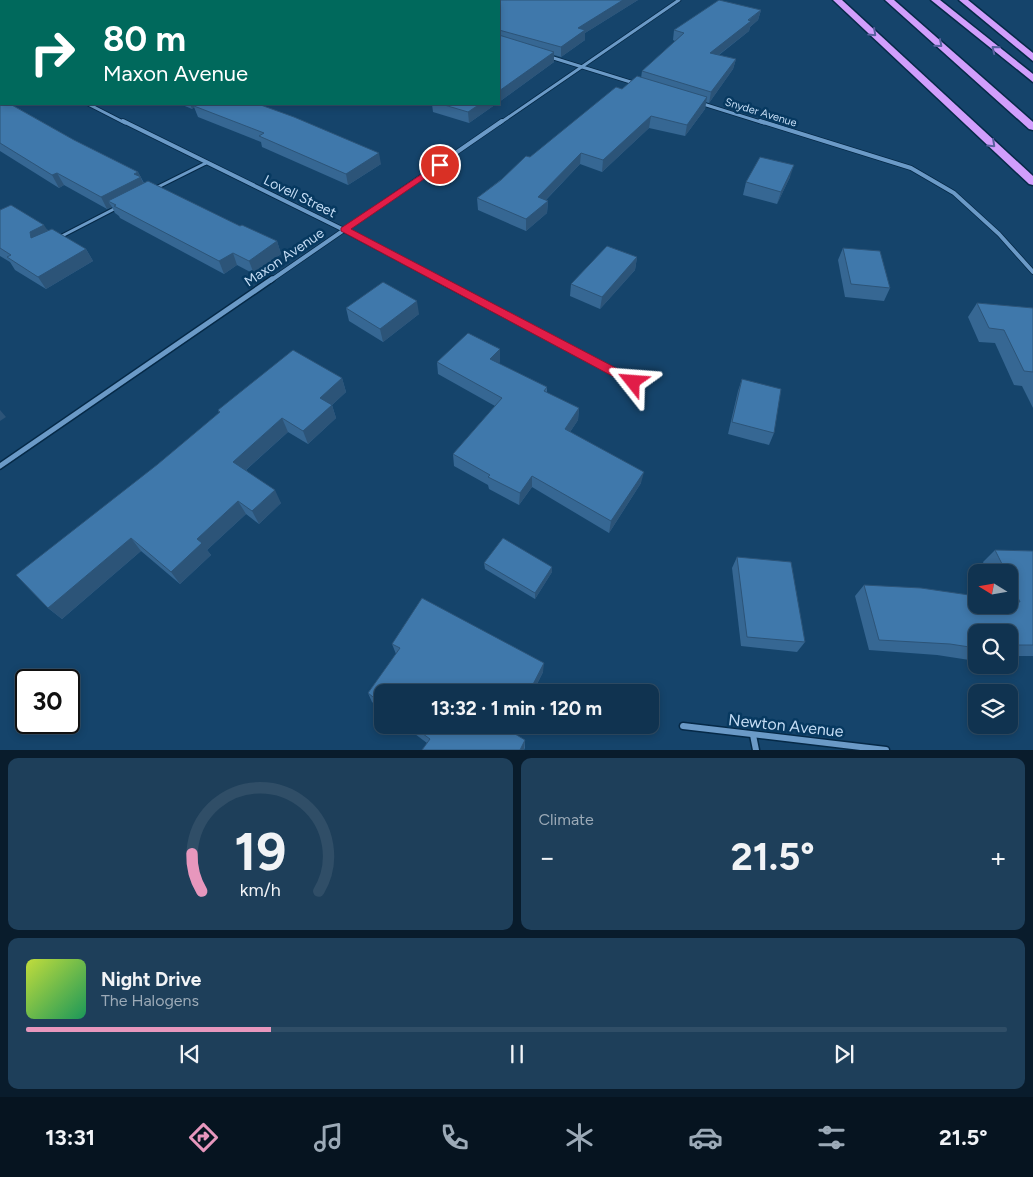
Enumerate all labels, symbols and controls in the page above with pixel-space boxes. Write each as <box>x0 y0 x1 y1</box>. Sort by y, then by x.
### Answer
text: 80 m <box>103 18 186 60</box>
icon: right <box>20 20 85 85</box>
one-way arrow <box>867 27 876 36</box>
one-way arrow <box>934 38 943 47</box>
one-way arrow <box>992 46 1001 54</box>
text: Maxon Avenue <box>103 60 248 87</box>
street label: Snyder Avenue <box>723 95 798 130</box>
one-way arrow <box>986 138 995 147</box>
pin <box>419 144 461 186</box>
icon: arrive <box>426 151 454 179</box>
street label: Lovell Street <box>261 172 339 221</box>
street label: Maxon Avenue <box>241 224 328 290</box>
position arrow <box>606 355 658 407</box>
north arrow <box>968 564 1018 614</box>
map controls <box>968 564 1018 734</box>
button: search <box>968 624 1018 674</box>
speed limit sign: 30 <box>15 669 80 734</box>
button: layers <box>968 684 1018 734</box>
text: 13:32 · 1 min · 120 m <box>431 697 602 720</box>
street label: Newton Avenue <box>727 710 845 741</box>
text: Climate <box>539 810 594 829</box>
text: 19 <box>234 821 286 883</box>
text: 21.5° <box>731 834 815 880</box>
text: − <box>539 840 556 874</box>
text: + <box>990 840 1007 874</box>
text: km/h <box>240 879 281 900</box>
text: Night Drive <box>101 968 201 991</box>
text: The Halogens <box>101 991 199 1010</box>
icon: previous <box>176 1040 204 1068</box>
icon: pause <box>503 1040 531 1068</box>
icon: next <box>830 1040 858 1068</box>
icon: directions <box>186 1120 221 1155</box>
icon: music <box>311 1120 346 1155</box>
icon: phone <box>437 1120 472 1155</box>
icon: climate <box>562 1120 597 1155</box>
icon: car <box>688 1120 723 1155</box>
icon: filters <box>814 1120 849 1155</box>
text: 13:31 <box>45 1124 95 1151</box>
text: 21.5° <box>939 1124 988 1151</box>

